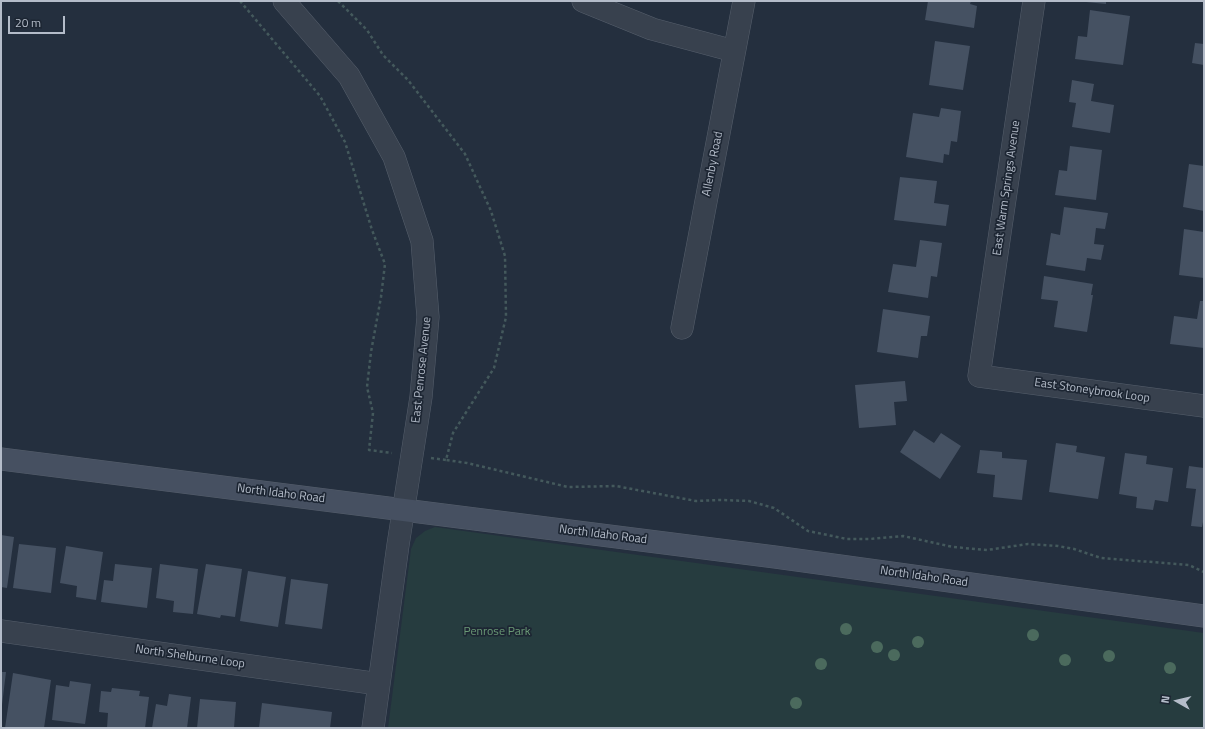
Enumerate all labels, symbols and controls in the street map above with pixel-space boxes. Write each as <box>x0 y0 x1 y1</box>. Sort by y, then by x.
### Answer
scale bar <box>10 8 67 34</box>
text: 20 m <box>15 13 41 32</box>
street label: East Warm Springs Avenue <box>990 119 1024 257</box>
street label: Allenby Road <box>700 130 726 198</box>
street label: East Penrose Avenue <box>409 316 435 424</box>
street label: East Stoneybrook Loop <box>1033 376 1151 406</box>
street label: North Idaho Road <box>236 481 326 507</box>
street label: North Idaho Road <box>558 522 648 548</box>
street label: North Idaho Road <box>879 564 969 590</box>
park label: Penrose Park <box>463 625 531 639</box>
street label: North Shelburne Loop <box>134 642 246 672</box>
north arrow <box>1157 681 1197 721</box>
text: N <box>1157 694 1174 704</box>

